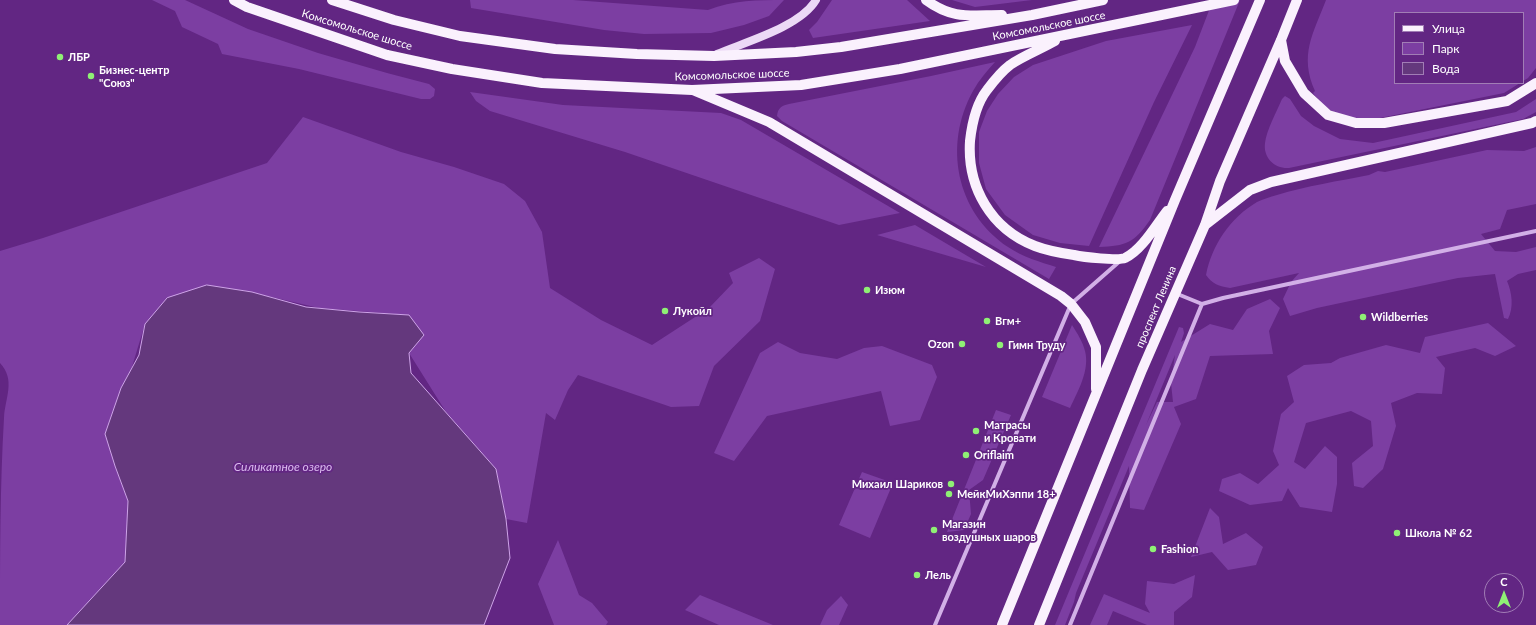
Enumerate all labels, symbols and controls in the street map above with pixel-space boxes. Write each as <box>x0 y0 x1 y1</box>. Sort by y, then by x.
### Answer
street label: Комсомольское шоссе <box>300 7 414 53</box>
street label: Комсомольское шоссе <box>991 9 1107 43</box>
legend <box>1394 12 1524 84</box>
text: Улица <box>1432 21 1465 36</box>
text: Парк <box>1432 41 1460 56</box>
place label: ЛБР <box>68 50 90 64</box>
marker: ЛБР <box>55 52 65 62</box>
text: Вода <box>1432 61 1460 76</box>
place label: Бизнес-центр "Союз" <box>99 63 169 89</box>
street label: Комсомольское шоссе <box>674 66 790 84</box>
marker: Бизнес-центр "Союз" <box>86 71 96 81</box>
street label: проспект Ленина <box>1133 264 1179 350</box>
place label: Изюм <box>875 283 905 297</box>
marker: Изюм <box>862 285 872 295</box>
place label: Лукойл <box>673 304 712 318</box>
marker: Лукойл <box>660 306 670 316</box>
place label: Wildberries <box>1371 310 1428 324</box>
marker: Wildberries <box>1358 312 1368 322</box>
place label: Вгм+ <box>995 314 1021 328</box>
marker: Вгм+ <box>982 316 992 326</box>
place label: Ozon <box>928 337 954 351</box>
place label: Гимн Труду <box>1008 338 1065 352</box>
marker: Ozon <box>957 339 967 349</box>
marker: Гимн Труду <box>995 340 1005 350</box>
place label: Матрасы и Кровати <box>984 418 1036 444</box>
marker: Матрасы и Кровати <box>971 426 981 436</box>
place label: Oriflaim <box>974 448 1014 462</box>
marker: Oriflaim <box>961 450 971 460</box>
water label: Силикатное озеро <box>234 460 332 474</box>
place label: Михаил Шариков <box>852 477 943 491</box>
marker: Михаил Шариков <box>946 479 956 489</box>
place label: МейкМиХэппи 18+ <box>957 487 1056 501</box>
marker: МейкМиХэппи 18+ <box>944 489 954 499</box>
place label: Магазин воздушных шаров <box>942 517 1036 543</box>
marker: Магазин воздушных шаров <box>929 525 939 535</box>
place label: Школа № 62 <box>1405 526 1472 540</box>
marker: Школа № 62 <box>1392 528 1402 538</box>
place label: Fashion <box>1161 542 1198 556</box>
marker: Fashion <box>1148 544 1158 554</box>
place label: Лель <box>925 568 951 582</box>
marker: Лель <box>912 570 922 580</box>
north arrow <box>1484 573 1524 613</box>
text: С <box>1500 575 1508 588</box>

